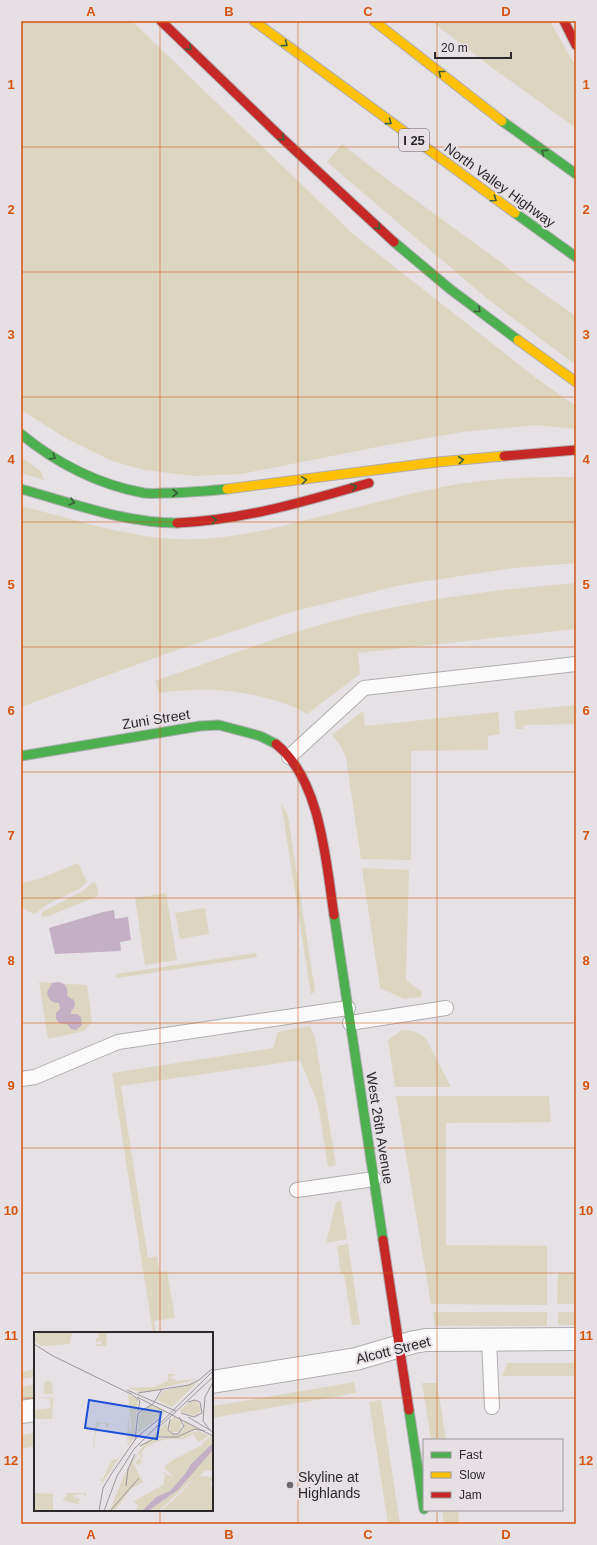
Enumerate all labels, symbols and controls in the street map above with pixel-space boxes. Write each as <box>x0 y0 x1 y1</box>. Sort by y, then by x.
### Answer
text: A <box>86 4 96 19</box>
text: B <box>224 4 234 19</box>
text: C <box>363 4 373 19</box>
text: D <box>501 4 511 19</box>
scale bar <box>435 34 511 60</box>
one-way arrow <box>281 39 288 46</box>
text: 20 m <box>441 41 468 55</box>
one-way arrow <box>184 43 192 51</box>
one-way arrow <box>438 71 445 78</box>
text: 1 <box>7 77 15 92</box>
text: 1 <box>582 77 590 92</box>
one-way arrow <box>385 117 392 124</box>
road number: I 25 <box>399 129 429 151</box>
one-way arrow <box>278 134 285 141</box>
street label: North Valley Highway <box>442 139 558 231</box>
one-way arrow <box>542 150 549 157</box>
one-way arrow <box>490 194 497 202</box>
text: 2 <box>7 202 15 217</box>
text: 2 <box>582 202 590 217</box>
one-way arrow <box>373 222 381 229</box>
one-way arrow <box>473 305 480 312</box>
text: 3 <box>7 327 15 342</box>
text: 3 <box>582 327 590 342</box>
text: 4 <box>7 452 15 467</box>
one-way arrow <box>48 452 55 459</box>
text: 4 <box>582 452 590 467</box>
one-way arrow <box>458 456 464 465</box>
one-way arrow <box>301 476 307 485</box>
one-way arrow <box>350 483 357 492</box>
one-way arrow <box>172 489 178 497</box>
one-way arrow <box>69 498 75 506</box>
one-way arrow <box>211 516 217 525</box>
text: 5 <box>7 577 15 592</box>
text: 5 <box>582 577 590 592</box>
text: 6 <box>7 703 15 718</box>
text: 6 <box>582 703 590 718</box>
street label: Zuni Street <box>121 706 191 732</box>
text: 7 <box>7 828 15 843</box>
text: 7 <box>582 828 590 843</box>
text: 8 <box>7 953 15 968</box>
text: 8 <box>582 953 590 968</box>
street label: West 26th Avenue <box>363 1071 397 1185</box>
text: 9 <box>7 1078 15 1093</box>
text: 9 <box>582 1078 590 1093</box>
text: 10 <box>4 1203 18 1218</box>
text: 10 <box>579 1203 593 1218</box>
text: 11 <box>4 1328 18 1343</box>
text: 11 <box>579 1328 593 1343</box>
inset map <box>34 1332 213 1511</box>
street label: Alcott Street <box>354 1333 432 1367</box>
legend <box>423 1439 563 1511</box>
text: Fast <box>459 1448 483 1462</box>
text: 12 <box>4 1453 18 1468</box>
text: 12 <box>579 1453 593 1468</box>
text: Slow <box>459 1468 485 1482</box>
place label: Skyline at Highlands <box>298 1469 360 1501</box>
marker: Skyline at Highlands <box>285 1480 295 1490</box>
text: Jam <box>459 1488 482 1502</box>
text: A <box>86 1527 96 1542</box>
text: B <box>224 1527 234 1542</box>
text: C <box>363 1527 373 1542</box>
text: D <box>501 1527 511 1542</box>

